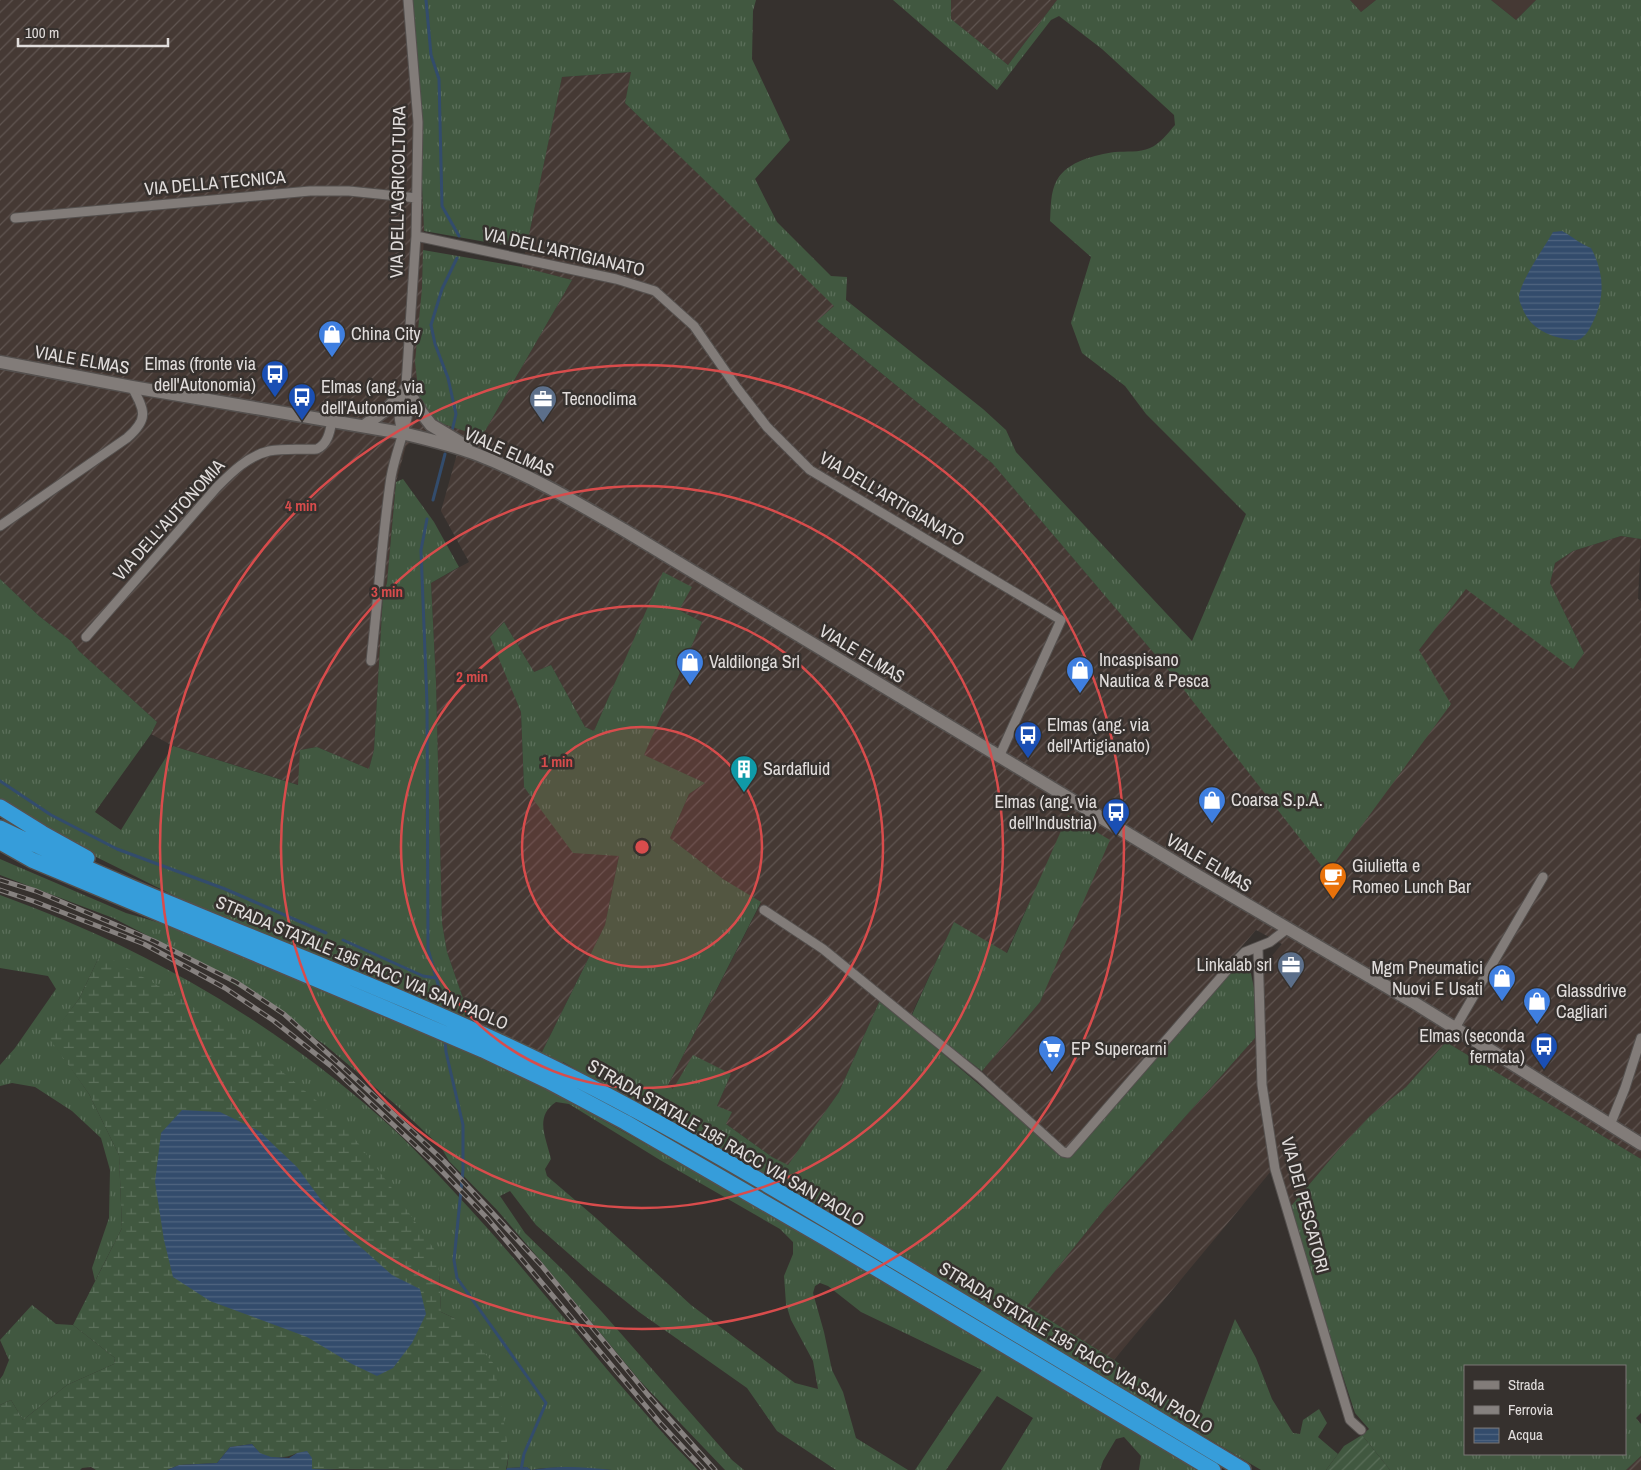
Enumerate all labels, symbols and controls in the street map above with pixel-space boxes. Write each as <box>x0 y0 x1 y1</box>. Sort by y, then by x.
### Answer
scale bar <box>18 15 168 47</box>
text: 100 m <box>25 22 59 43</box>
street label: VIA DELL'AGRICOLTURA <box>383 105 412 278</box>
street label: VIA DELLA TECNICA <box>143 164 287 201</box>
street label: VIA DELL'ARTIGIANATO <box>481 221 647 282</box>
shop icon: China City <box>317 319 347 358</box>
place label: China City <box>351 321 421 346</box>
street label: VIALE ELMAS <box>33 339 132 380</box>
place label: Elmas (fronte via dell'Autonomia) <box>144 351 256 397</box>
bus stop icon: Elmas (fronte via dell'Autonomia) <box>260 359 290 398</box>
place label: Elmas (ang. via dell'Autonomia) <box>321 374 424 420</box>
bus stop icon: Elmas (ang. via dell'Autonomia) <box>287 382 317 421</box>
office icon: Tecnoclima <box>528 384 558 423</box>
place label: Tecnoclima <box>562 386 637 411</box>
street label: VIALE ELMAS <box>460 421 558 483</box>
street label: VIA DELL'ARTIGIANATO <box>815 445 970 552</box>
street label: VIA DELL'AUTONOMIA <box>107 453 230 586</box>
text: 4 min <box>285 495 317 516</box>
text: 3 min <box>371 581 403 602</box>
street label: VIALE ELMAS <box>815 618 910 689</box>
shop icon: Valdilonga Srl <box>675 647 705 686</box>
place label: Incaspisano Nautica & Pesca <box>1099 647 1209 693</box>
place label: Valdilonga Srl <box>709 649 800 674</box>
shop icon: Incaspisano Nautica & Pesca <box>1065 655 1095 694</box>
text: 2 min <box>456 666 488 687</box>
place label: Elmas (ang. via dell'Artigianato) <box>1047 712 1150 758</box>
bus stop icon: Elmas (ang. via dell'Artigianato) <box>1013 720 1043 759</box>
text: 1 min <box>541 751 573 772</box>
building icon: Sardafluid <box>729 754 759 793</box>
place label: Sardafluid <box>763 756 830 781</box>
shop icon: Coarsa S.p.A. <box>1197 785 1227 824</box>
place label: Coarsa S.p.A. <box>1231 787 1323 812</box>
place label: Elmas (ang. via dell'Industria) <box>994 789 1097 835</box>
bus stop icon: Elmas (ang. via dell'Industria) <box>1101 797 1131 836</box>
street label: VIALE ELMAS <box>1162 827 1257 898</box>
centre of rings <box>633 838 651 856</box>
place label: Giulietta e Romeo Lunch Bar <box>1352 853 1471 899</box>
cafe icon: Giulietta e Romeo Lunch Bar <box>1318 861 1348 900</box>
street label: STRADA STATALE 195 RACC VIA SAN PAOLO <box>212 889 512 1036</box>
office icon: Linkalab srl <box>1276 950 1306 989</box>
place label: Linkalab srl <box>1197 952 1272 977</box>
place label: Mgm Pneumatici Nuovi E Usati <box>1371 955 1483 1001</box>
shop icon: Mgm Pneumatici Nuovi E Usati <box>1487 963 1517 1002</box>
place label: Glassdrive Cagliari <box>1556 978 1627 1024</box>
shop icon: Glassdrive Cagliari <box>1522 986 1552 1025</box>
place label: Elmas (seconda fermata) <box>1419 1023 1525 1069</box>
bus stop icon: Elmas (seconda fermata) <box>1529 1031 1559 1070</box>
supermarket icon: EP Supercarni <box>1037 1034 1067 1073</box>
place label: EP Supercarni <box>1071 1036 1167 1061</box>
street label: STRADA STATALE 195 RACC VIA SAN PAOLO <box>583 1053 869 1232</box>
street label: VIA DEI PESCATORI <box>1275 1134 1336 1276</box>
street label: STRADA STATALE 195 RACC VIA SAN PAOLO <box>935 1256 1218 1440</box>
legend <box>1464 1365 1626 1455</box>
text: Strada <box>1508 1374 1544 1395</box>
text: Ferrovia <box>1508 1399 1553 1420</box>
text: Acqua <box>1507 1424 1543 1445</box>

